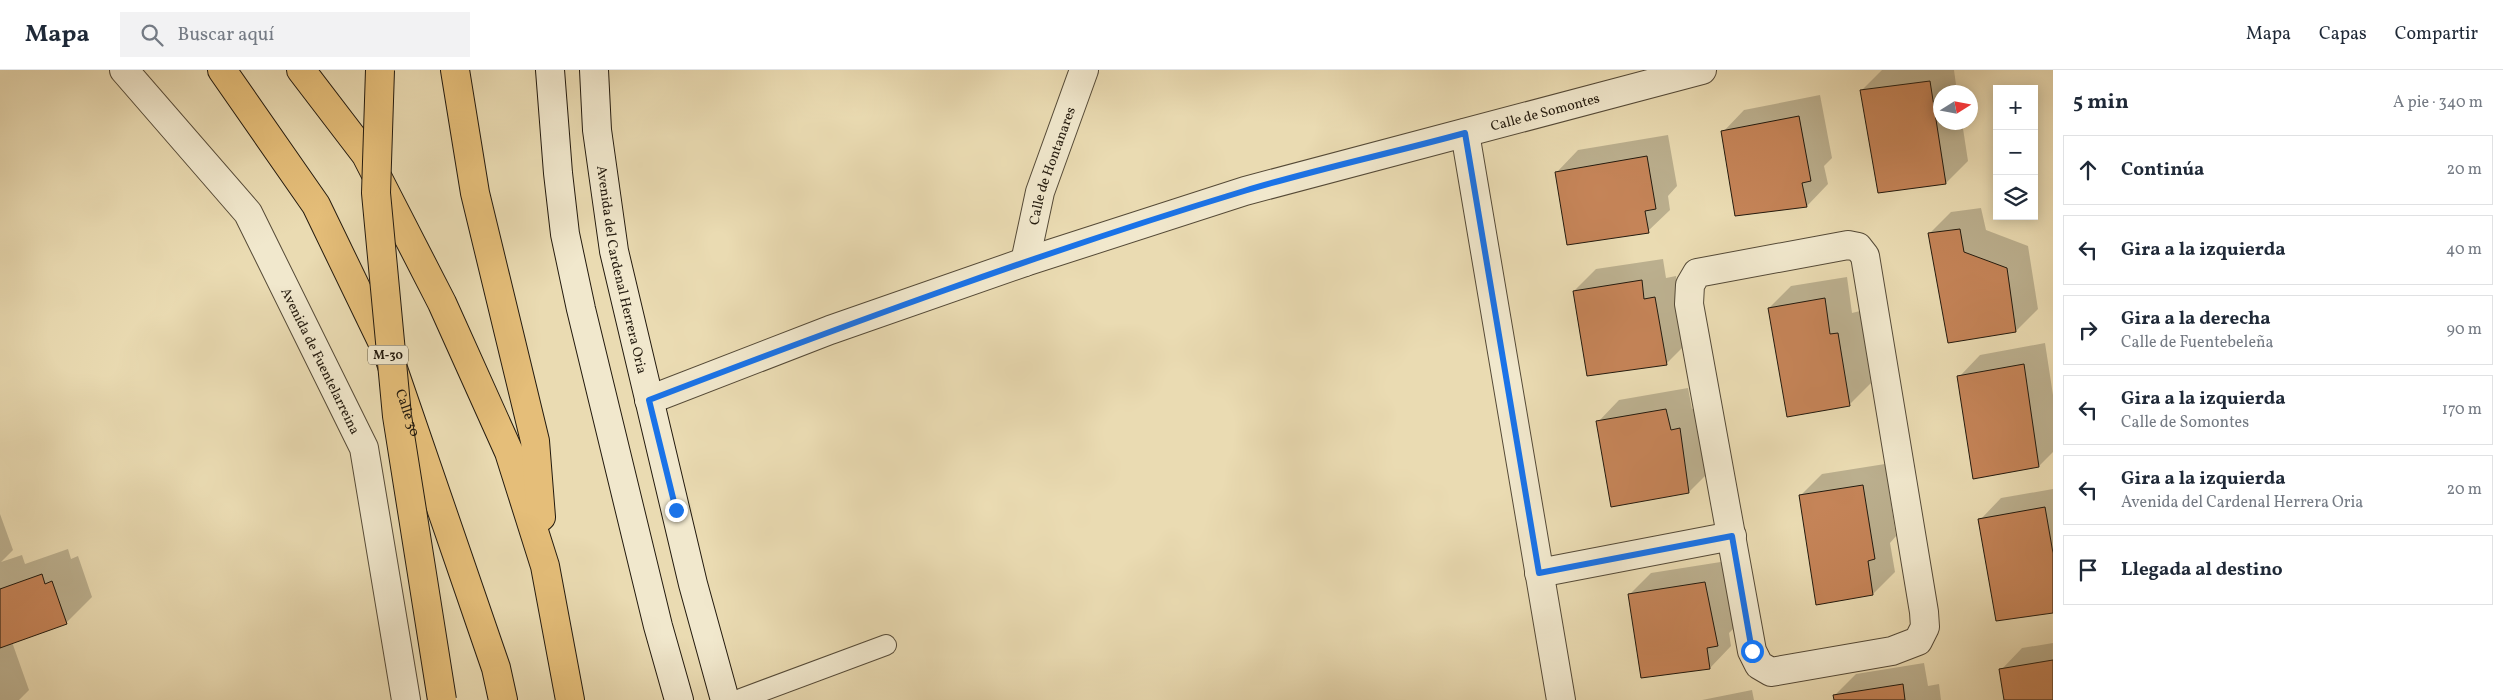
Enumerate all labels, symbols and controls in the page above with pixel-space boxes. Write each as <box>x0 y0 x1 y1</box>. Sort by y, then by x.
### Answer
search box <box>120 12 470 57</box>
text: Mapa <box>25 18 90 52</box>
icon: search <box>138 21 166 49</box>
text: Buscar aquí <box>178 22 274 48</box>
text: Mapa <box>2246 22 2291 47</box>
text: Capas <box>2319 22 2367 47</box>
text: Compartir <box>2395 22 2478 47</box>
north arrow <box>1933 85 1978 130</box>
map controls <box>1993 85 2038 220</box>
button: + <box>1993 85 2038 130</box>
text: 5 min <box>2073 88 2129 117</box>
street label: Calle de Somontes <box>1489 90 1602 137</box>
text: A pie · 340 m <box>2393 92 2483 114</box>
street label: Calle de Hontanares <box>1025 104 1081 227</box>
button: − <box>1993 130 2038 175</box>
icon: ahead <box>2074 156 2102 184</box>
text: Continúa <box>2121 157 2204 183</box>
text: 20 m <box>2447 159 2482 181</box>
street label: Avenida del Cardenal Herrera Oria <box>591 164 651 376</box>
button: layers <box>1993 175 2038 220</box>
icon: left <box>2074 236 2102 264</box>
text: Gira a la izquierda <box>2121 237 2286 263</box>
text: 40 m <box>2446 239 2482 261</box>
street label: Avenida de Fuentelarreina <box>275 285 364 438</box>
text: Gira a la derecha <box>2121 306 2271 332</box>
icon: right <box>2074 316 2102 344</box>
text: 90 m <box>2446 319 2482 341</box>
text: Calle de Fuentebeleña <box>2121 332 2274 354</box>
road number: M-30 <box>368 346 408 364</box>
text: Gira a la izquierda <box>2121 386 2286 412</box>
street label: Calle 30 <box>390 387 424 440</box>
icon: left <box>2074 396 2102 424</box>
text: 170 m <box>2442 399 2482 421</box>
text: Calle de Somontes <box>2121 412 2249 434</box>
text: Gira a la izquierda <box>2121 466 2286 492</box>
icon: left <box>2074 476 2102 504</box>
text: 20 m <box>2447 479 2482 501</box>
text: Avenida del Cardenal Herrera Oria <box>2121 492 2363 514</box>
route end <box>665 499 688 522</box>
icon: arrive <box>2074 556 2102 584</box>
text: Llegada al destino <box>2121 557 2283 583</box>
route start <box>1741 640 1764 663</box>

